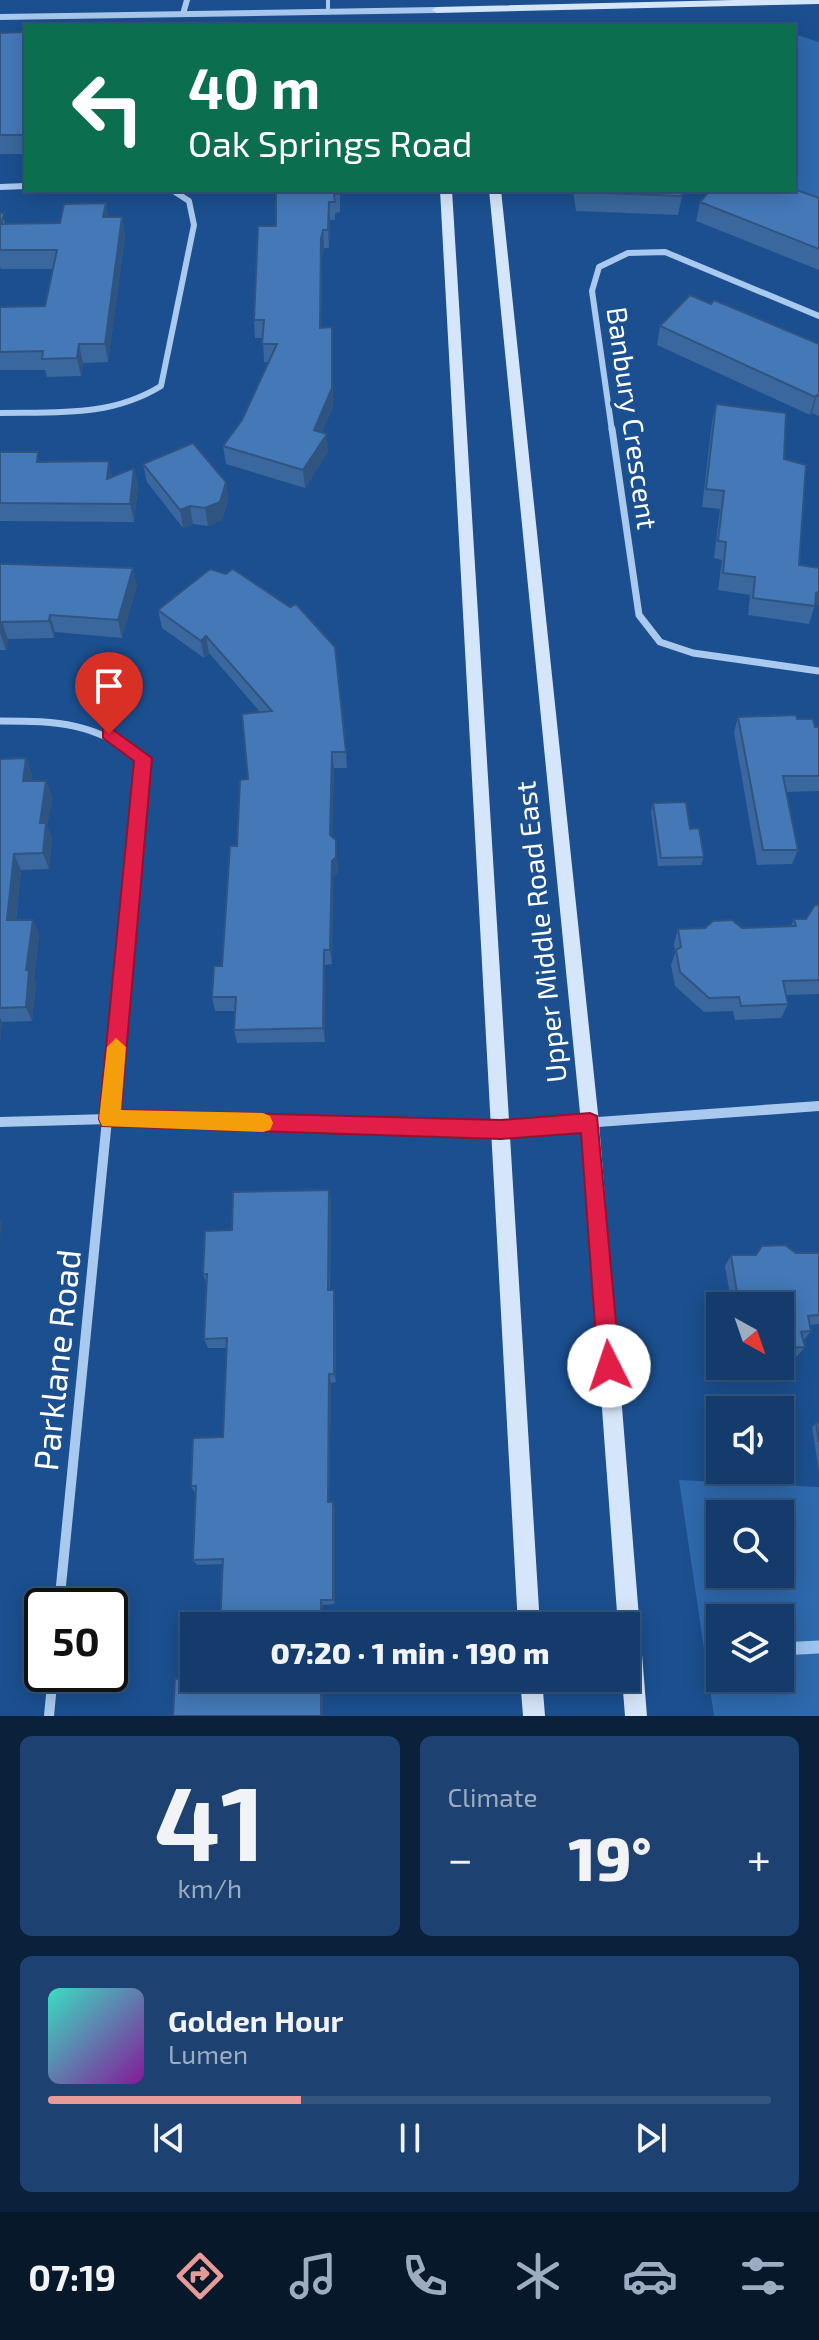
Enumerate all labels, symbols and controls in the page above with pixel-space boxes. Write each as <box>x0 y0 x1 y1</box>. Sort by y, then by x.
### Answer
text: 40 m <box>188 53 320 120</box>
icon: left <box>56 56 160 160</box>
text: Oak Springs Road <box>188 121 472 164</box>
street label: Banbury Crescent <box>601 305 665 531</box>
pin <box>75 652 143 734</box>
icon: arrive <box>87 664 131 708</box>
street label: Upper Middle Road East <box>507 780 573 1084</box>
street label: Parklane Road <box>24 1247 88 1473</box>
north arrow <box>706 1292 794 1380</box>
map controls <box>706 1292 794 1692</box>
position arrow <box>567 1324 651 1408</box>
button: sound <box>706 1396 794 1484</box>
button: search <box>706 1500 794 1588</box>
speed limit sign: 50 <box>24 1588 128 1692</box>
button: layers <box>706 1604 794 1692</box>
text: 07:20 · 1 min · 190 m <box>271 1634 549 1670</box>
text: 41 <box>154 1757 265 1882</box>
text: Climate <box>448 1781 537 1812</box>
text: 19° <box>568 1821 652 1893</box>
text: − <box>448 1831 473 1884</box>
text: + <box>747 1831 771 1884</box>
text: km/h <box>177 1872 242 1903</box>
text: Golden Hour <box>168 2002 343 2038</box>
text: Lumen <box>168 2038 248 2069</box>
icon: previous <box>147 2116 191 2160</box>
icon: pause <box>388 2116 432 2160</box>
icon: next <box>629 2116 673 2160</box>
icon: directions <box>172 2248 228 2304</box>
icon: music <box>285 2248 341 2304</box>
icon: phone <box>397 2248 453 2304</box>
icon: climate <box>510 2248 566 2304</box>
icon: car <box>622 2248 678 2304</box>
icon: filters <box>735 2248 791 2304</box>
text: 07:19 <box>28 2255 116 2298</box>

